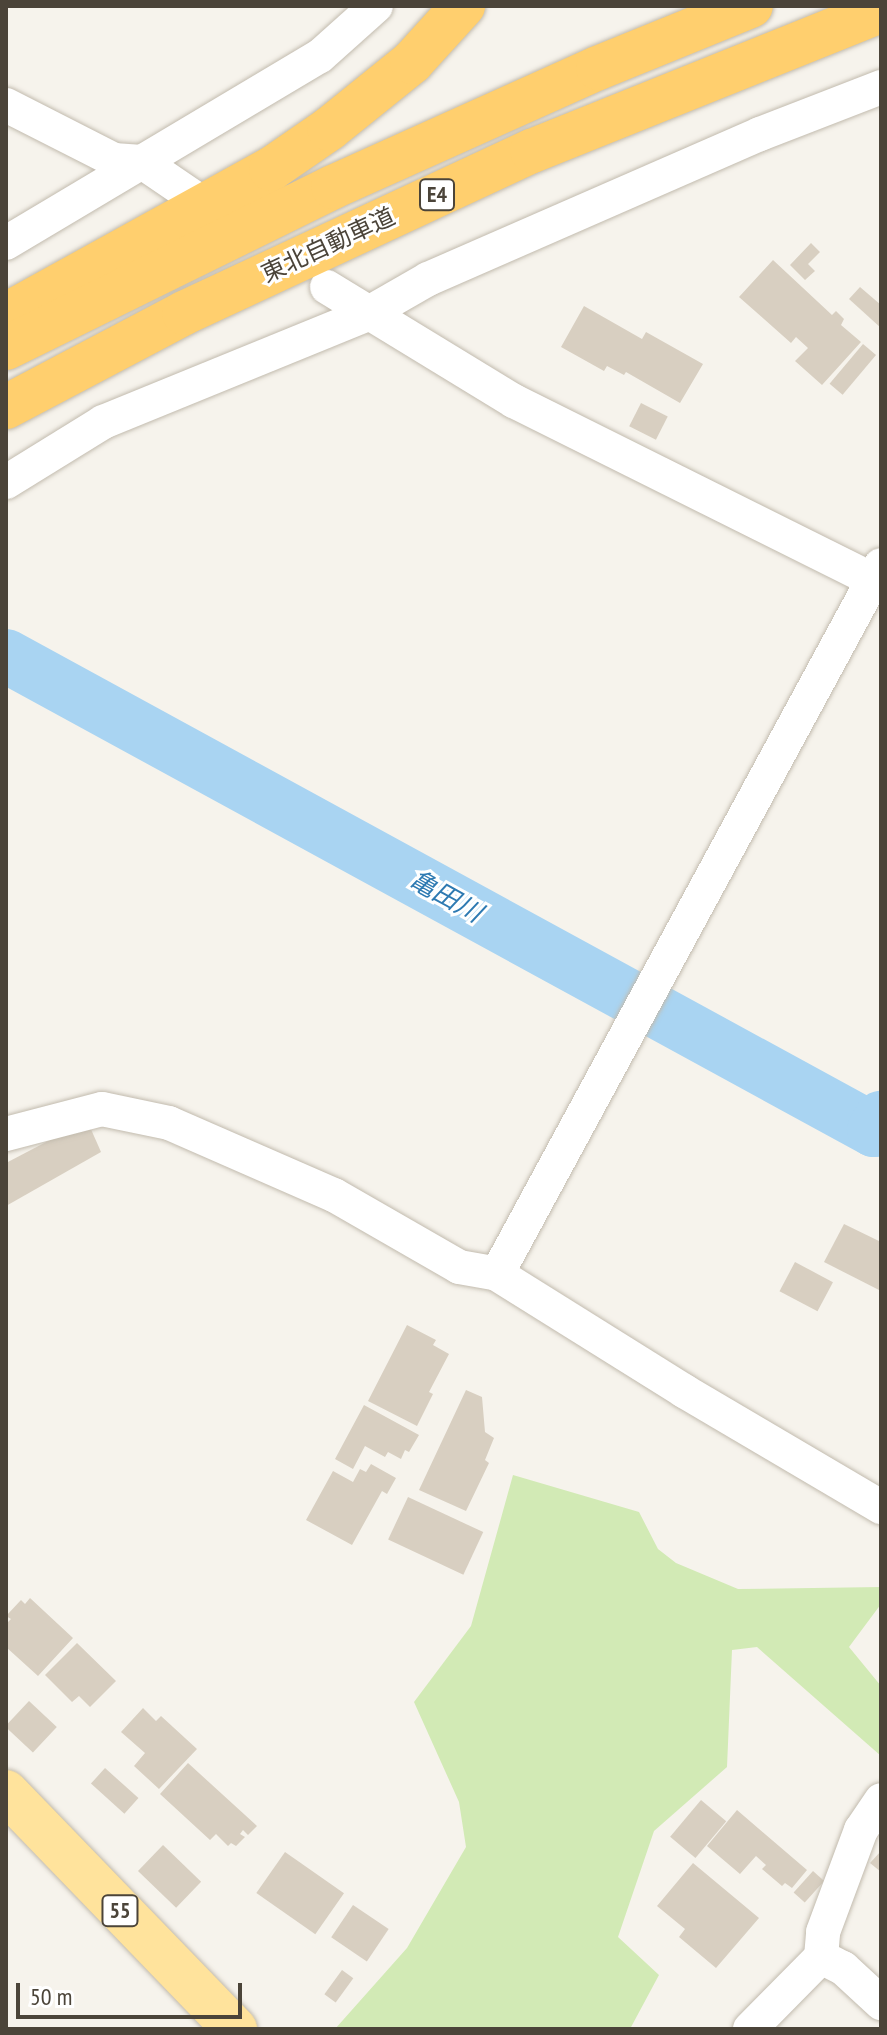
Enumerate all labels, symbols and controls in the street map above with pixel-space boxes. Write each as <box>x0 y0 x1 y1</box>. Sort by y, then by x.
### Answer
road number: E4 <box>419 177 455 213</box>
street label: 東北自動車道 <box>257 202 399 288</box>
water label: 亀田川 <box>404 863 488 929</box>
road number: 55 <box>100 1893 140 1929</box>
scale bar <box>20 1967 246 2017</box>
text: 50 m <box>30 1981 72 2012</box>

